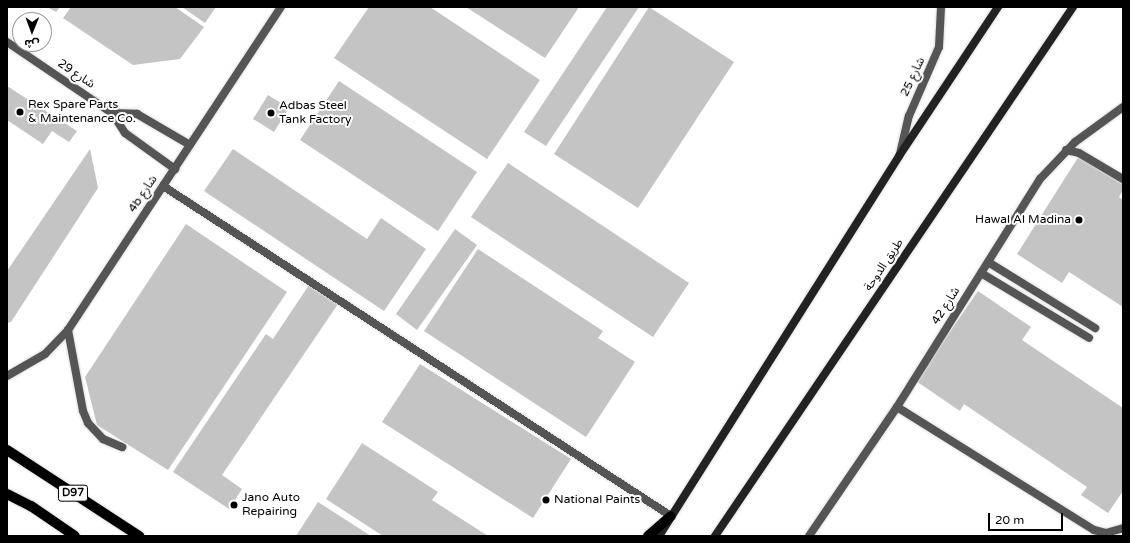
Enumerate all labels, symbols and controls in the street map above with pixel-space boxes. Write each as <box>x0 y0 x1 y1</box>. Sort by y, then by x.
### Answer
north arrow <box>12 12 52 52</box>
text: ش <box>24 37 39 50</box>
street label: شارع 25 <box>898 55 928 99</box>
street label: شارع 29 <box>55 56 97 92</box>
place label: Rex Spare Parts & Maintenance Co. <box>28 98 136 126</box>
place label: Adbas Steel Tank Factory <box>279 99 351 127</box>
marker: Rex Spare Parts & Maintenance Co. <box>15 107 25 117</box>
marker: Adbas Steel Tank Factory <box>266 108 276 118</box>
street label: 4b شارع <box>125 173 161 215</box>
place label: Hawal Al Madina <box>975 213 1071 227</box>
marker: Hawal Al Madina <box>1074 215 1084 225</box>
street label: طريق الدوحة <box>861 236 907 294</box>
street label: شارع 42 <box>929 285 963 327</box>
road number: D97 <box>57 484 89 502</box>
place label: Jano Auto Repairing <box>242 491 300 519</box>
place label: National Paints <box>554 493 640 507</box>
marker: National Paints <box>541 495 551 505</box>
marker: Jano Auto Repairing <box>229 500 239 510</box>
scale bar <box>990 505 1065 531</box>
text: 20 m <box>995 513 1024 527</box>

